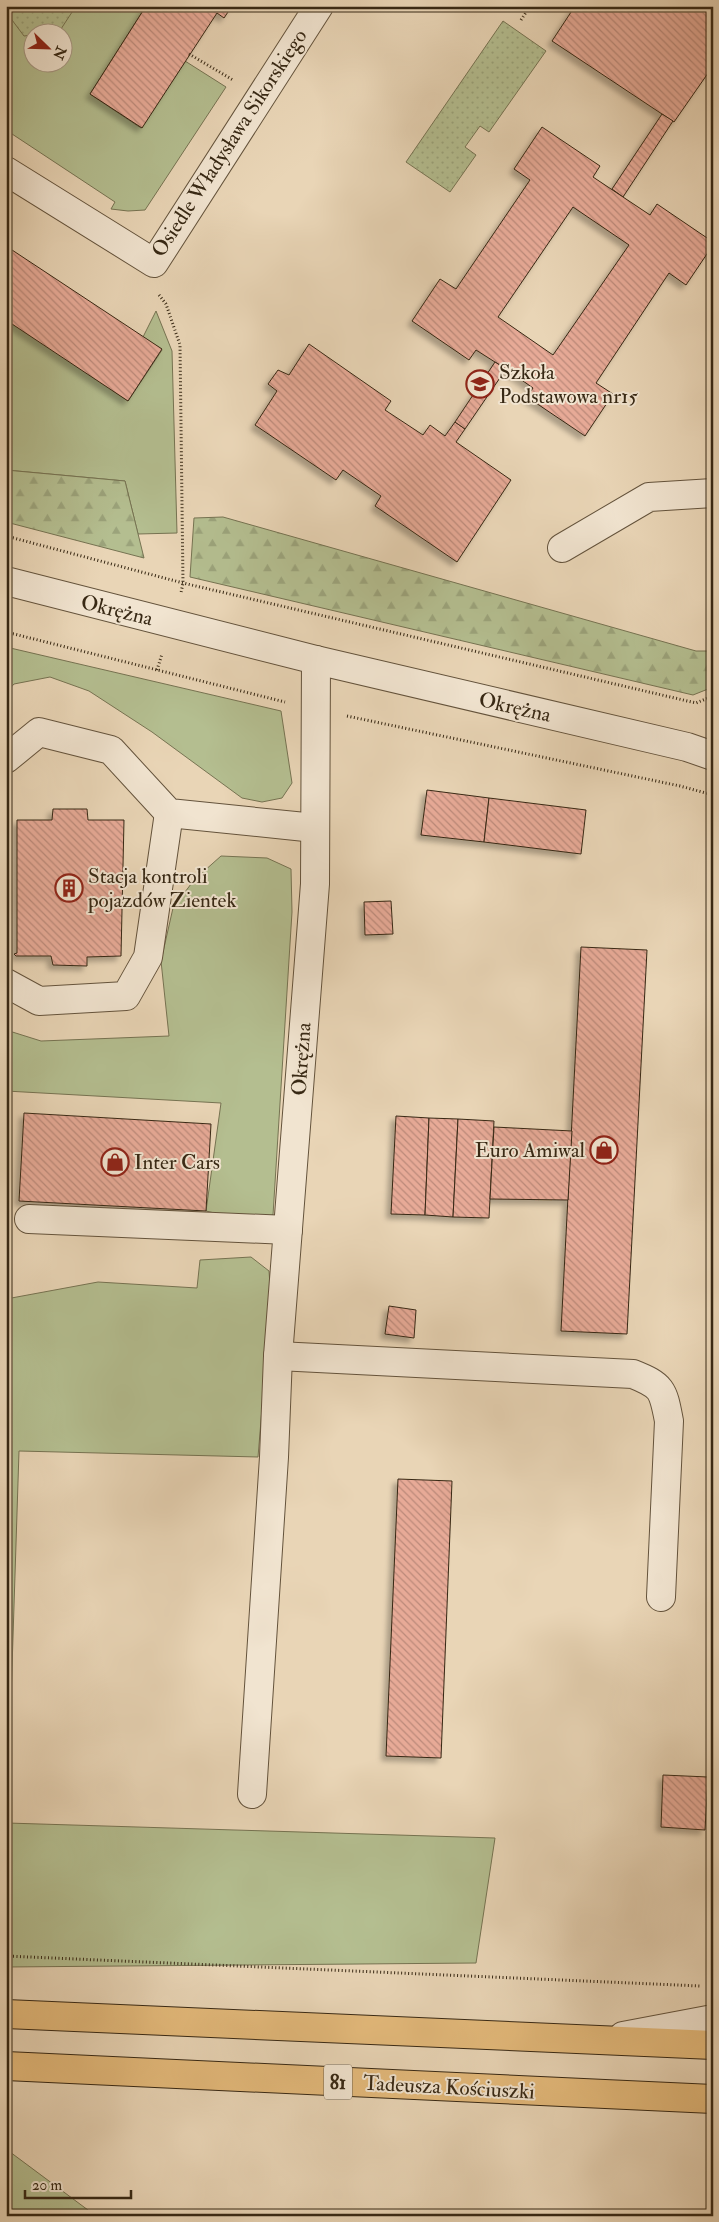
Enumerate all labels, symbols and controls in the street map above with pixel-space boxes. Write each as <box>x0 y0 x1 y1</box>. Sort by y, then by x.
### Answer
north arrow <box>22 22 72 72</box>
street label: Osiedle Władysława Sikorskiego <box>146 24 313 262</box>
text: N <box>49 43 70 62</box>
place label: Szkoła Podstawowa nr15 <box>499 359 638 410</box>
school or university icon: Szkoła Podstawowa nr15 <box>465 369 495 399</box>
street label: Okrężna <box>78 589 156 633</box>
street label: Okrężna <box>476 686 554 729</box>
place label: Stacja kontroli pojazdów Zientek <box>87 863 236 914</box>
building icon: Stacja kontroli pojazdów Zientek <box>54 873 84 903</box>
street label: Okrężna <box>285 1021 318 1097</box>
shop icon: Euro Amiwal <box>589 1135 619 1165</box>
place label: Euro Amiwal <box>475 1137 586 1164</box>
shop icon: Inter Cars <box>100 1147 130 1177</box>
place label: Inter Cars <box>134 1149 220 1176</box>
road number: 81 <box>324 2064 352 2100</box>
street label: Tadeusza Kościuszki <box>363 2070 536 2105</box>
scale bar <box>25 2167 131 2199</box>
text: 20 m <box>32 2176 62 2195</box>

